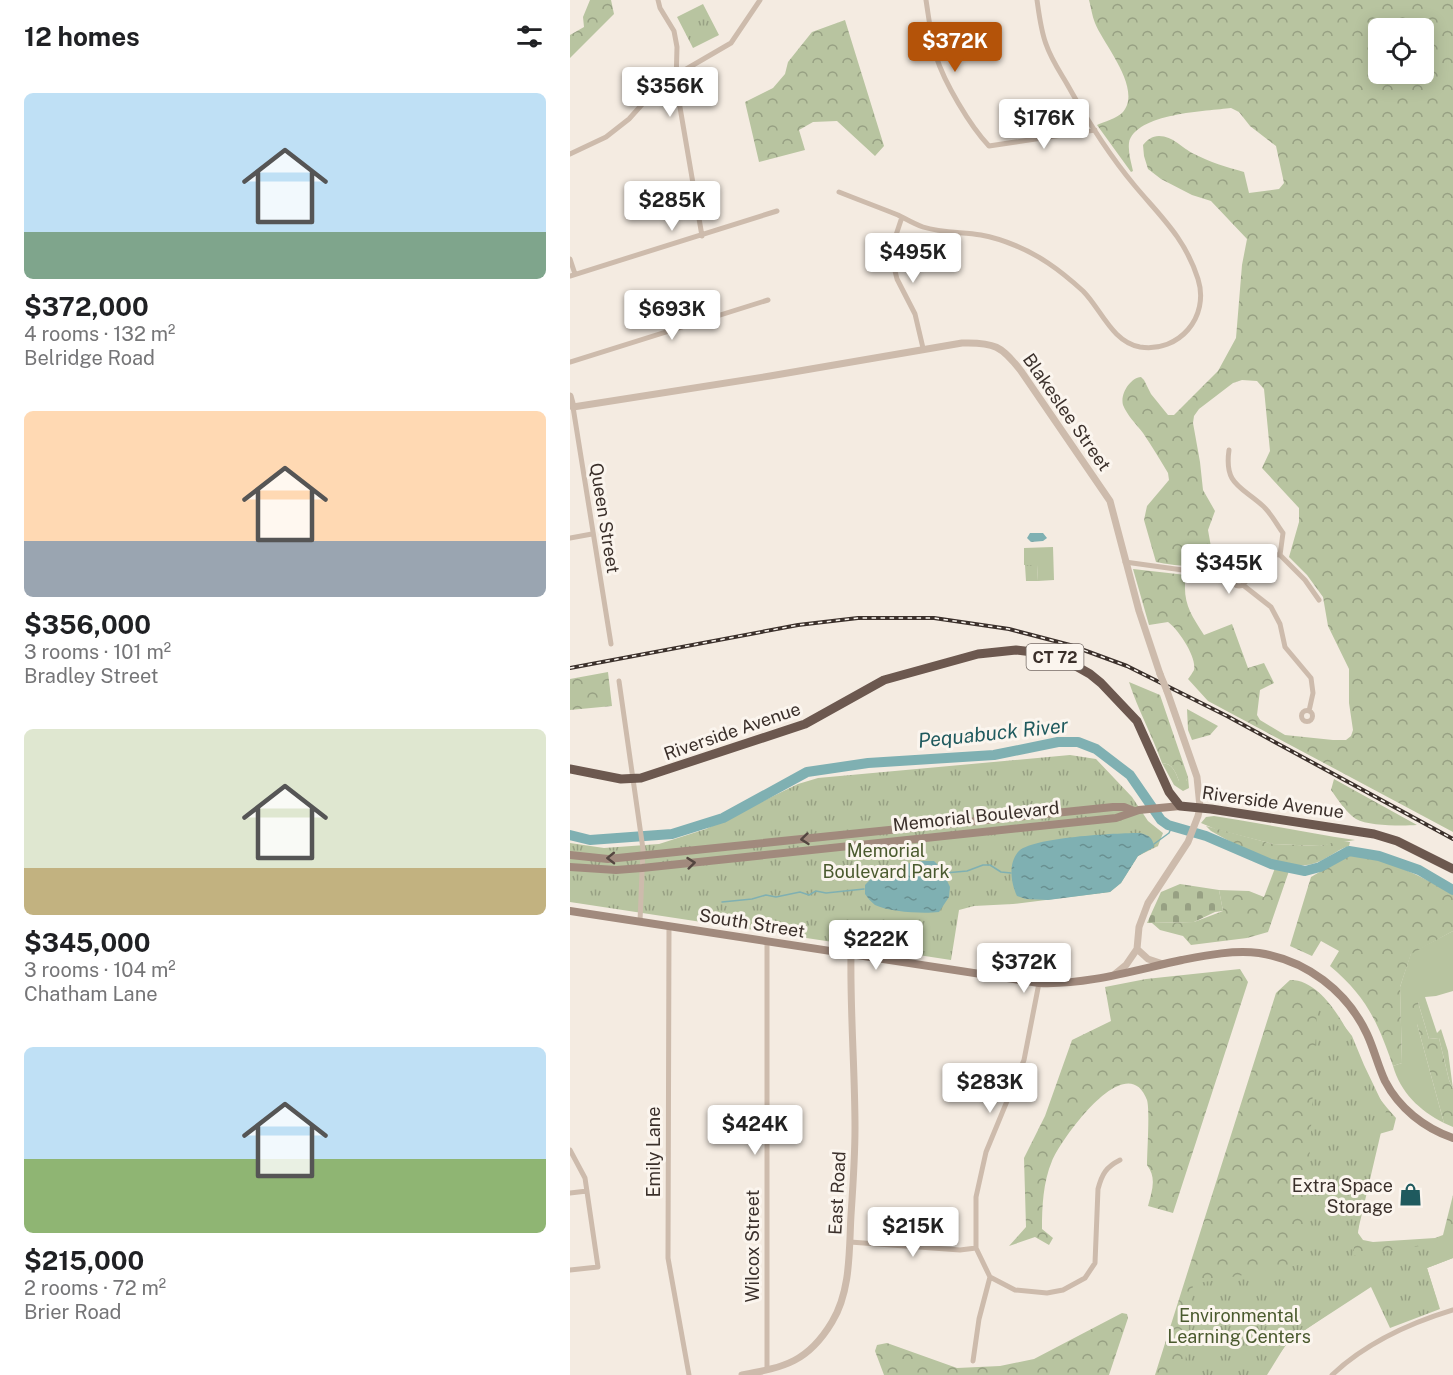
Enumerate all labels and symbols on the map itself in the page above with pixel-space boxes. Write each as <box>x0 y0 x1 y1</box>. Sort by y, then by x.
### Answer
pin: $372K <box>913 22 997 73</box>
pin: $356K <box>628 67 712 118</box>
pin: $176K <box>1002 99 1086 150</box>
pin: $285K <box>630 181 714 232</box>
pin: $495K <box>871 233 955 284</box>
pin: $693K <box>630 290 714 341</box>
street label: Blakeslee Street <box>1019 349 1115 475</box>
street label: Queen Street <box>586 461 624 575</box>
pin: $345K <box>1187 544 1271 595</box>
road number: CT 72 <box>1026 644 1084 670</box>
street label: Riverside Avenue <box>661 698 803 764</box>
water label: Pequabuck River <box>917 713 1070 753</box>
street label: Riverside Avenue <box>1201 782 1345 822</box>
street label: Memorial Boulevard <box>892 797 1060 835</box>
one-way arrow <box>800 832 809 845</box>
park label: Memorial Boulevard Park <box>822 840 950 882</box>
one-way arrow <box>606 852 615 864</box>
one-way arrow <box>686 857 695 870</box>
street label: South Street <box>698 904 806 942</box>
pin: $222K <box>834 920 918 971</box>
pin: $372K <box>982 943 1066 994</box>
pin: $283K <box>948 1063 1032 1114</box>
pin: $424K <box>713 1105 797 1156</box>
street label: Emily Lane <box>643 1107 664 1197</box>
street label: East Road <box>824 1151 850 1235</box>
place label: Extra Space Storage <box>1292 1175 1393 1217</box>
shop icon: Extra Space Storage <box>1398 1182 1424 1208</box>
street label: Wilcox Street <box>742 1189 763 1303</box>
pin: $215K <box>871 1207 955 1258</box>
park label: Environmental Learning Centers <box>1167 1305 1311 1347</box>

